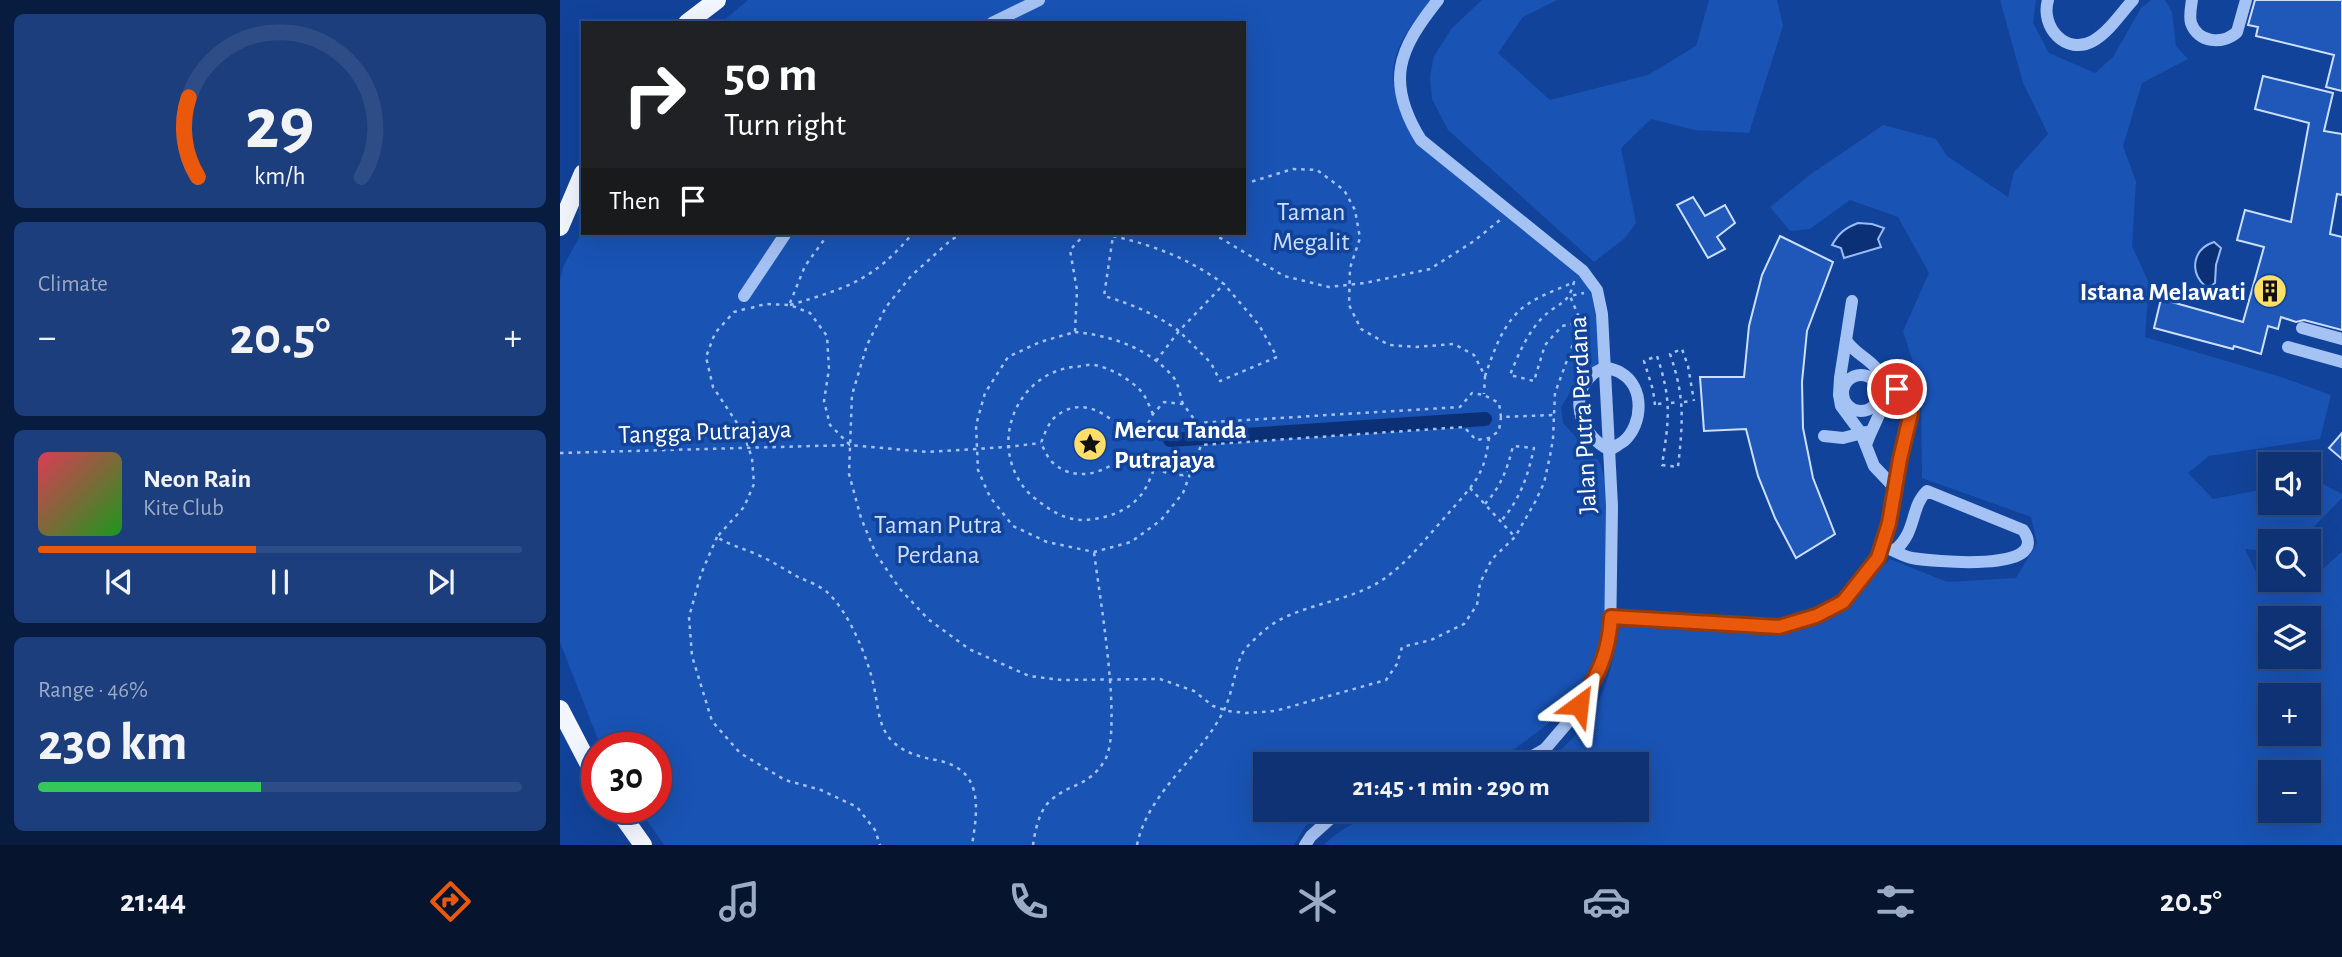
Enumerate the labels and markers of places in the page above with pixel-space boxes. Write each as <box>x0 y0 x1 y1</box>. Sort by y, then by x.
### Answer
building icon: Istana Melawati <box>2251 272 2289 310</box>
place label: Istana Melawati <box>2080 279 2246 305</box>
pin <box>1867 359 1927 419</box>
place label: Mercu Tanda Putrajaya <box>1114 417 1247 473</box>
place icon: Mercu Tanda Putrajaya <box>1071 425 1109 463</box>

